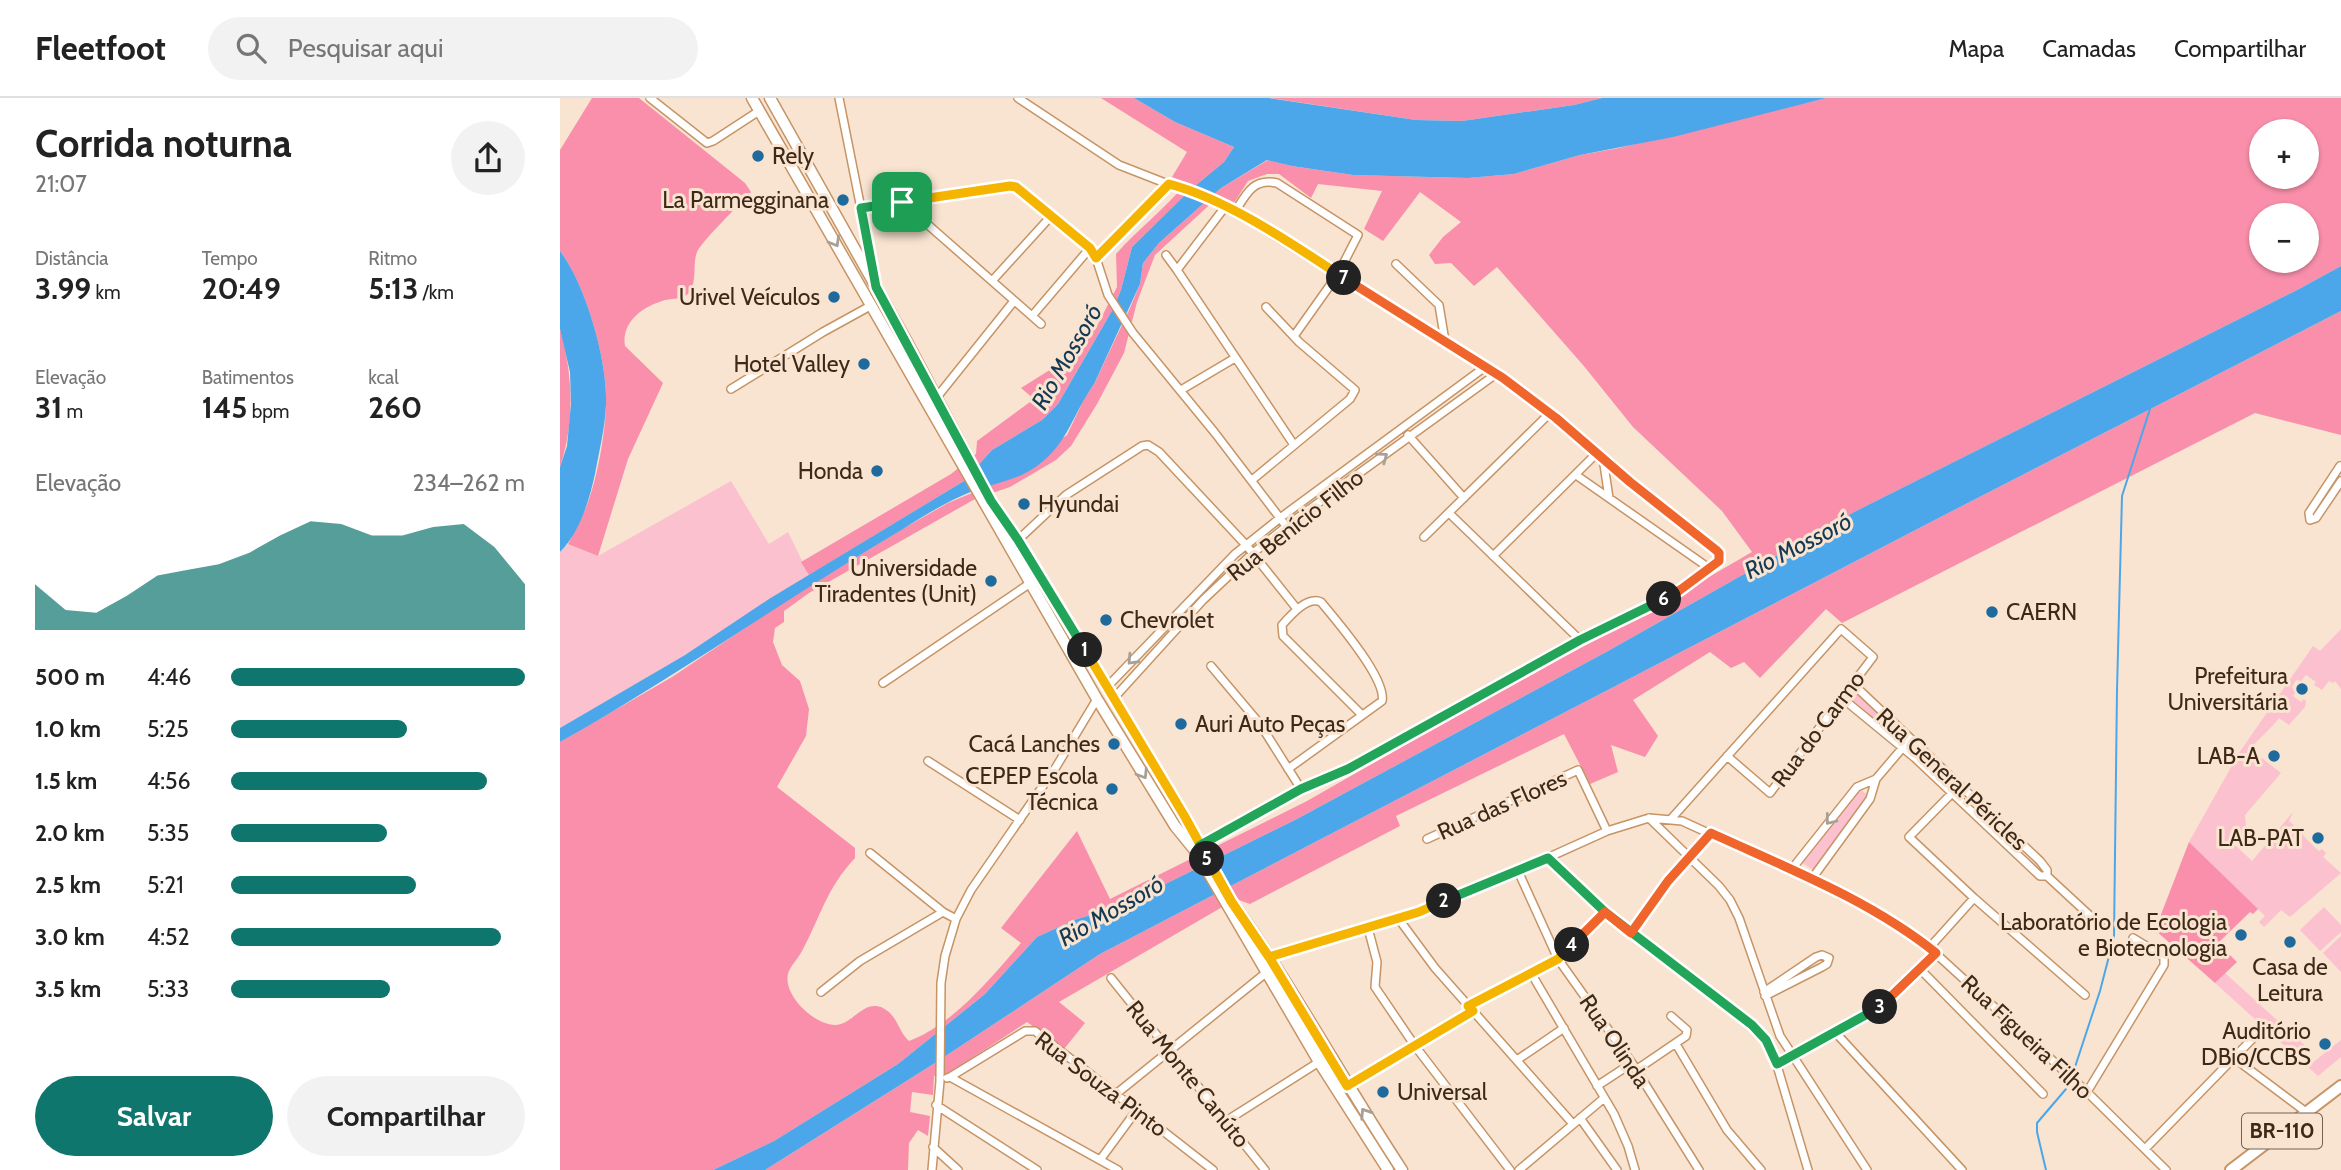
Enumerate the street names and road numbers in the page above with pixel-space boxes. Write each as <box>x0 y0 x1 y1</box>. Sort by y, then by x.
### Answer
street label: Rua Benício Filho <box>1221 463 1369 587</box>
street label: Rua do Carmo <box>1765 666 1871 792</box>
street label: Rua General Péricles <box>1871 702 2033 856</box>
street label: Rua das Flores <box>1433 764 1571 846</box>
street label: Rua Figueira Filho <box>1956 969 2098 1105</box>
street label: Rua Olinda <box>1574 989 1656 1093</box>
street label: Rua Monte Canúto <box>1120 995 1256 1153</box>
street label: Rua Souza Pinto <box>1030 1025 1172 1143</box>
road number: BR-110 <box>2242 1114 2322 1148</box>

